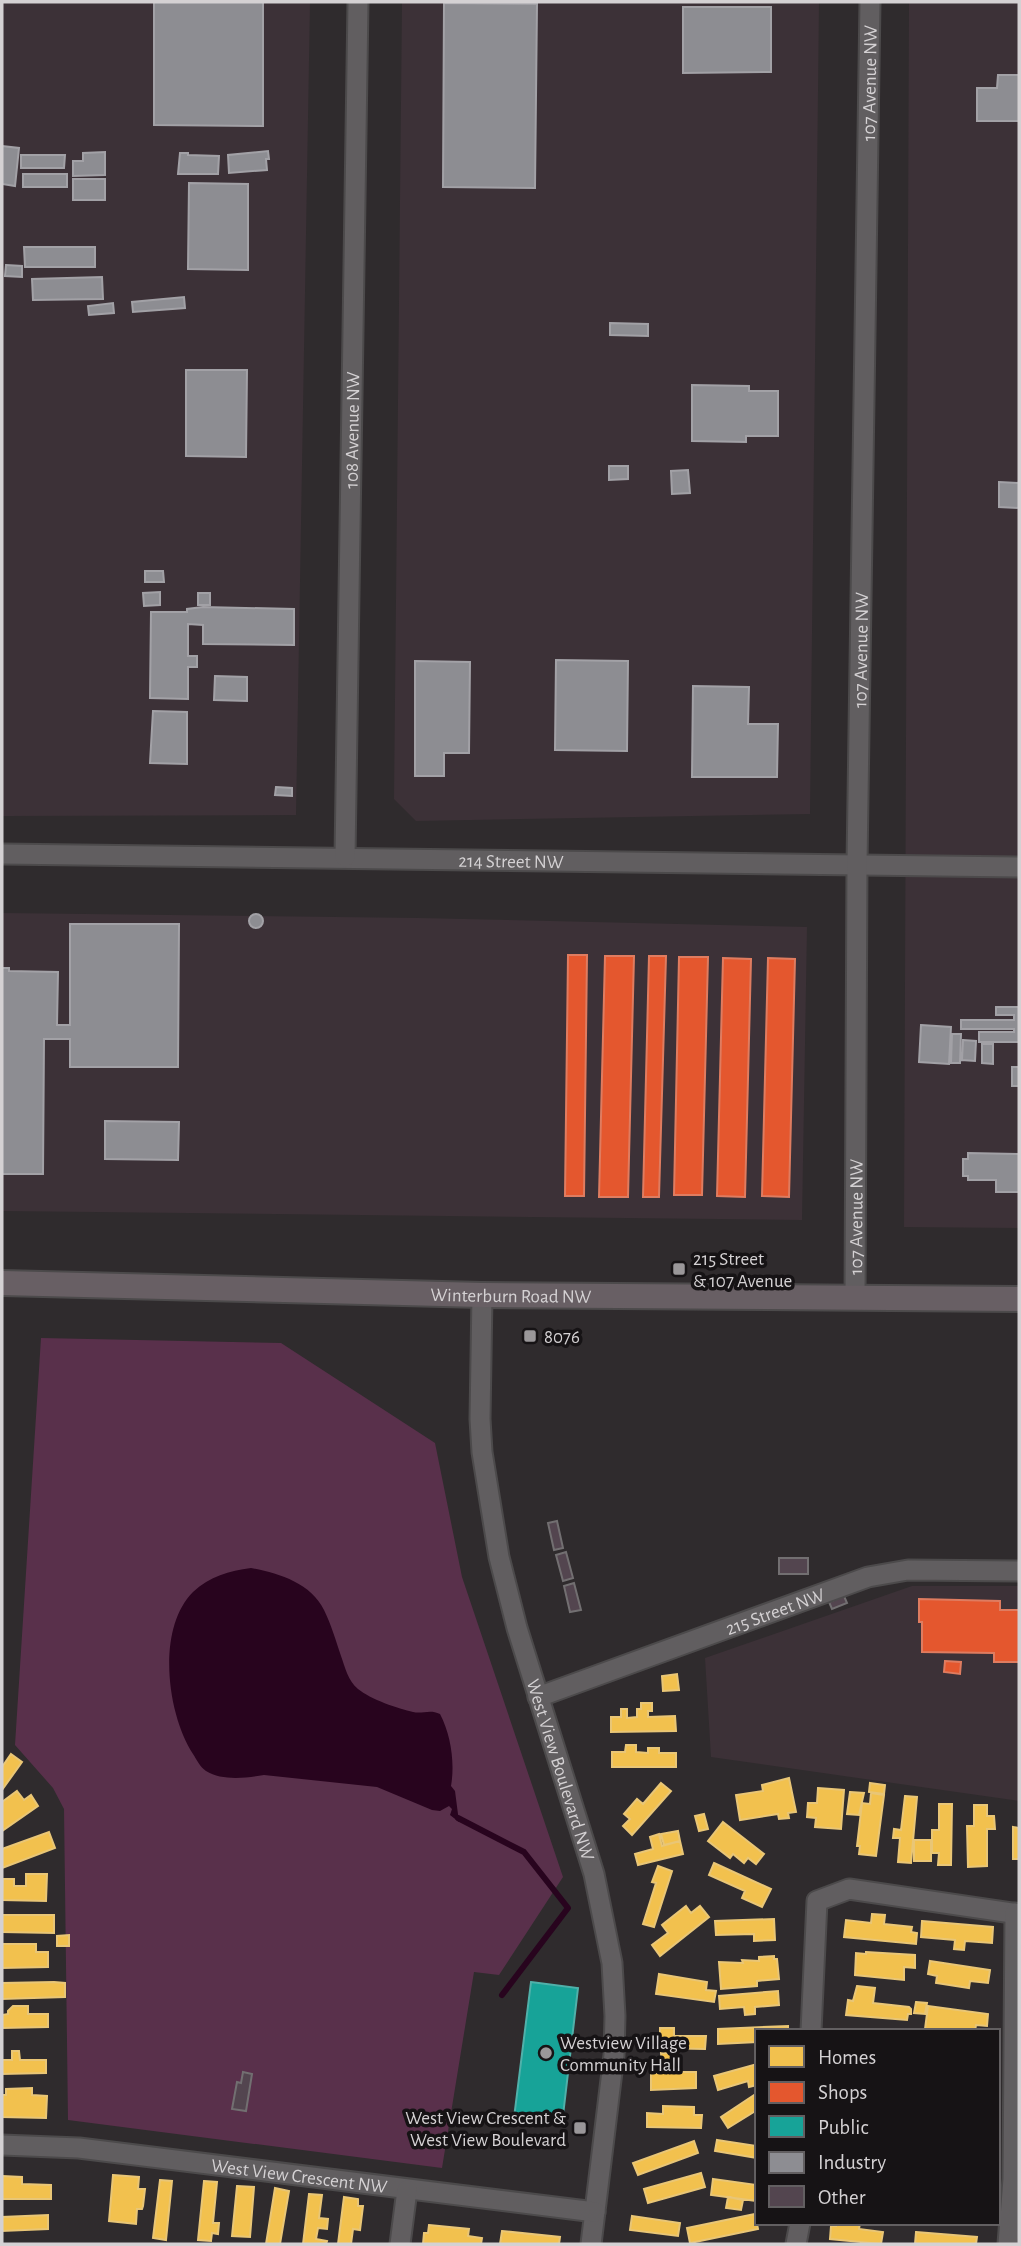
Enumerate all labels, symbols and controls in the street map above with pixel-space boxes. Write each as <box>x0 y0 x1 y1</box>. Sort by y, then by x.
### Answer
street label: 107 Avenue NW <box>860 25 881 141</box>
street label: 108 Avenue NW <box>343 371 363 489</box>
street label: 107 Avenue NW <box>851 592 872 708</box>
street label: 214 Street NW <box>458 852 564 872</box>
street label: 107 Avenue NW <box>847 1159 867 1275</box>
place label: 215 Street & 107 Avenue <box>693 1250 792 1291</box>
marker: 215 Street & 107 Avenue <box>671 1261 687 1277</box>
street label: Winterburn Road NW <box>430 1286 591 1307</box>
marker: 8076 <box>522 1328 538 1344</box>
place label: 8076 <box>544 1328 580 1347</box>
street label: 215 Street NW <box>723 1586 827 1639</box>
street label: West View Boulevard NW <box>523 1677 597 1863</box>
legend <box>755 2029 1000 2225</box>
place label: Westview Village Community Hall <box>560 2034 687 2075</box>
marker: Westview Village Community Hall <box>538 2045 554 2061</box>
text: Homes <box>818 2047 876 2068</box>
text: Shops <box>818 2082 867 2103</box>
place label: West View Crescent & West View Boulevard <box>405 2109 566 2150</box>
text: Public <box>818 2117 868 2138</box>
marker: West View Crescent & West View Boulevard <box>572 2120 588 2136</box>
text: Industry <box>818 2152 886 2173</box>
street label: West View Crescent NW <box>210 2156 388 2197</box>
text: Other <box>818 2187 866 2208</box>

